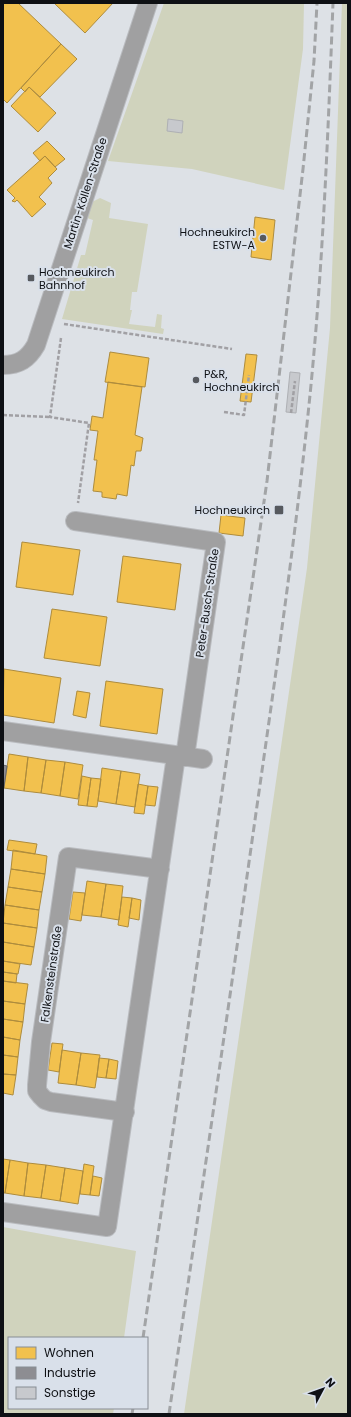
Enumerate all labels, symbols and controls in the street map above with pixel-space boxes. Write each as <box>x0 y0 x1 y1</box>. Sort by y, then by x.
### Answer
street label: Martin-Köllen-Straße <box>59 135 111 251</box>
place label: Hochneukirch ESTW-A <box>180 224 256 253</box>
marker: Hochneukirch ESTW-A <box>258 233 268 243</box>
place label: Hochneukirch Bahnhof <box>39 264 114 293</box>
marker: Hochneukirch Bahnhof <box>26 273 36 283</box>
place label: P&R, Hochneukirch <box>204 366 279 395</box>
marker: P&R, Hochneukirch <box>191 375 201 385</box>
place label: Hochneukirch <box>195 502 270 518</box>
marker: Hochneukirch <box>273 504 285 516</box>
street label: Peter-Busch-Straße <box>191 547 223 658</box>
street label: Falkensteinstraße <box>36 925 66 1023</box>
legend <box>8 1337 148 1409</box>
text: Wohnen <box>44 1344 94 1361</box>
text: Industrie <box>44 1364 96 1381</box>
north arrow <box>303 1369 343 1409</box>
text: N <box>322 1374 339 1391</box>
text: Sonstige <box>44 1384 96 1401</box>

